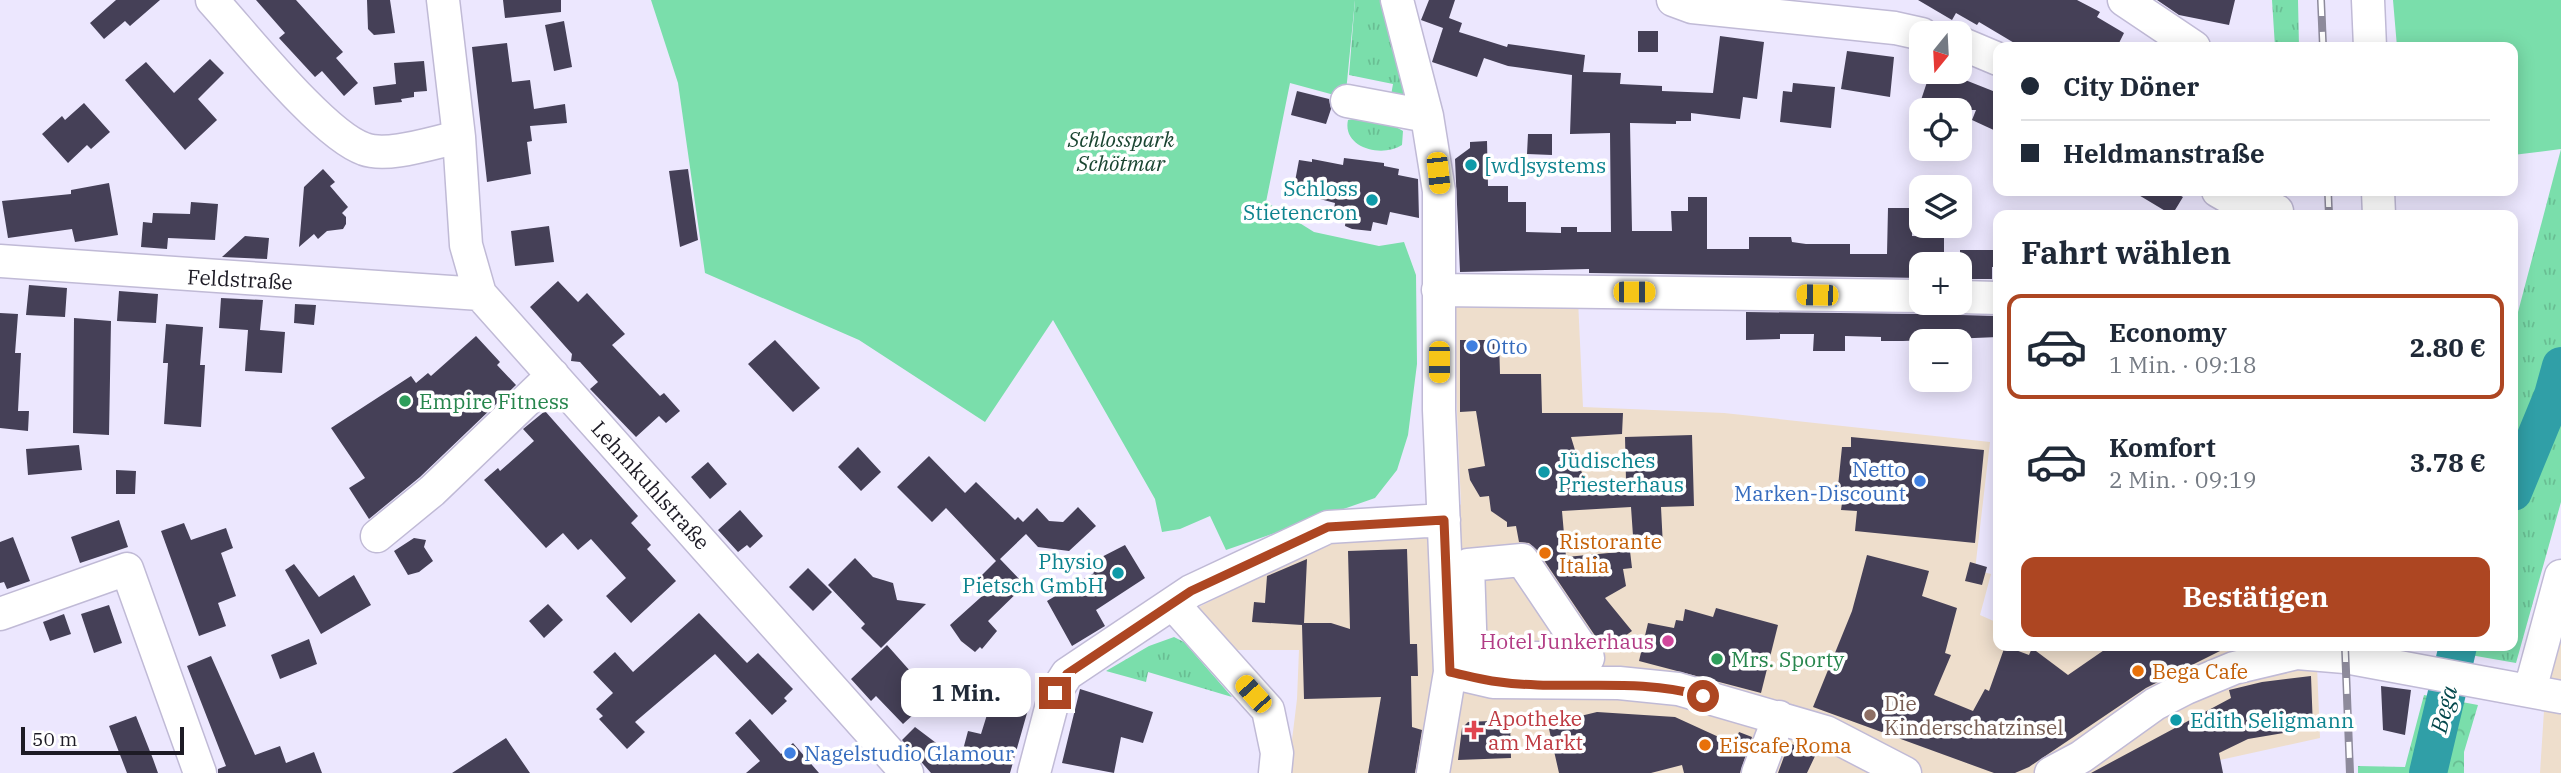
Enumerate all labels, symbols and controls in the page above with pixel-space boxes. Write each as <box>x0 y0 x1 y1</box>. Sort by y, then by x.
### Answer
north arrow <box>1909 21 1972 84</box>
map controls <box>1909 21 1972 392</box>
text: City Döner <box>2063 69 2199 103</box>
button: locate <box>1909 98 1972 161</box>
park label: Schlosspark Schötmar <box>1067 125 1175 177</box>
text: Heldmanstraße <box>2063 136 2265 170</box>
car <box>1426 151 1451 195</box>
place label: [wd]systems <box>1485 151 1606 179</box>
marker: [wd]systems <box>1463 157 1479 173</box>
place label: Schloss Stietencron <box>1243 174 1358 226</box>
button: layers <box>1909 175 1972 238</box>
marker: Schloss Stietencron <box>1364 192 1380 208</box>
text: Fahrt wählen <box>2021 231 2231 273</box>
button: + <box>1909 252 1972 315</box>
street label: Feldstraße <box>187 262 293 296</box>
car <box>1614 282 1656 303</box>
car <box>1796 284 1839 306</box>
icon: car <box>2025 315 2088 378</box>
text: Economy <box>2109 315 2227 349</box>
button: − <box>1909 329 1972 392</box>
text: 2.80 € <box>2410 330 2486 364</box>
place label: Otto <box>1486 332 1528 360</box>
marker: Otto <box>1464 338 1480 354</box>
car <box>1429 341 1450 383</box>
text: 1 Min. · 09:18 <box>2109 349 2256 379</box>
place label: Empire Fitness <box>419 387 569 415</box>
marker: Empire Fitness <box>397 393 413 409</box>
street label: Lehmkuhlstraße <box>586 415 716 555</box>
icon: car <box>2025 430 2088 493</box>
text: Komfort <box>2109 430 2216 464</box>
text: 3.78 € <box>2410 445 2486 479</box>
place label: Jüdisches Priesterhaus <box>1558 446 1684 498</box>
place label: Netto Marken-Discount <box>1734 455 1906 507</box>
marker: Jüdisches Priesterhaus <box>1536 464 1552 480</box>
text: 2 Min. · 09:19 <box>2109 464 2256 494</box>
marker: Netto Marken-Discount <box>1912 473 1928 489</box>
place label: Ristorante Italia <box>1559 527 1662 579</box>
marker: Ristorante Italia <box>1537 545 1553 561</box>
place label: Physio Pietsch GmbH <box>962 547 1104 599</box>
button: Bestätigen <box>2021 557 2490 637</box>
marker: Physio Pietsch GmbH <box>1110 565 1126 581</box>
place label: Hotel Junkerhaus <box>1480 627 1654 655</box>
marker: Hotel Junkerhaus <box>1660 633 1676 649</box>
place label: Mrs. Sporty <box>1731 645 1845 673</box>
marker: Mrs. Sporty <box>1709 651 1725 667</box>
place label: Bega Cafe <box>2152 657 2248 685</box>
marker: Bega Cafe <box>2130 663 2146 679</box>
callout: 1 Min. <box>901 668 1030 718</box>
car <box>1232 671 1275 717</box>
text: 1 Min. <box>931 677 1001 707</box>
route end <box>1039 677 1071 709</box>
route start <box>1687 680 1719 712</box>
water label: Bega <box>2422 682 2463 737</box>
place label: Die Kinderschatzinsel <box>1884 689 2064 741</box>
place label: Apotheke am Markt <box>1488 704 1583 756</box>
place label: Edith Seligmann <box>2190 706 2354 734</box>
marker: Die Kinderschatzinsel <box>1862 707 1878 723</box>
marker: Edith Seligmann <box>2168 712 2184 728</box>
marker: Apotheke am Markt <box>1466 722 1482 738</box>
scale bar <box>21 724 184 756</box>
text: 50 m <box>32 727 77 751</box>
place label: Eiscafe Roma <box>1719 731 1852 759</box>
marker: Eiscafe Roma <box>1697 737 1713 753</box>
place label: Nagelstudio Glamour <box>804 739 1015 767</box>
marker: Nagelstudio Glamour <box>782 745 798 761</box>

